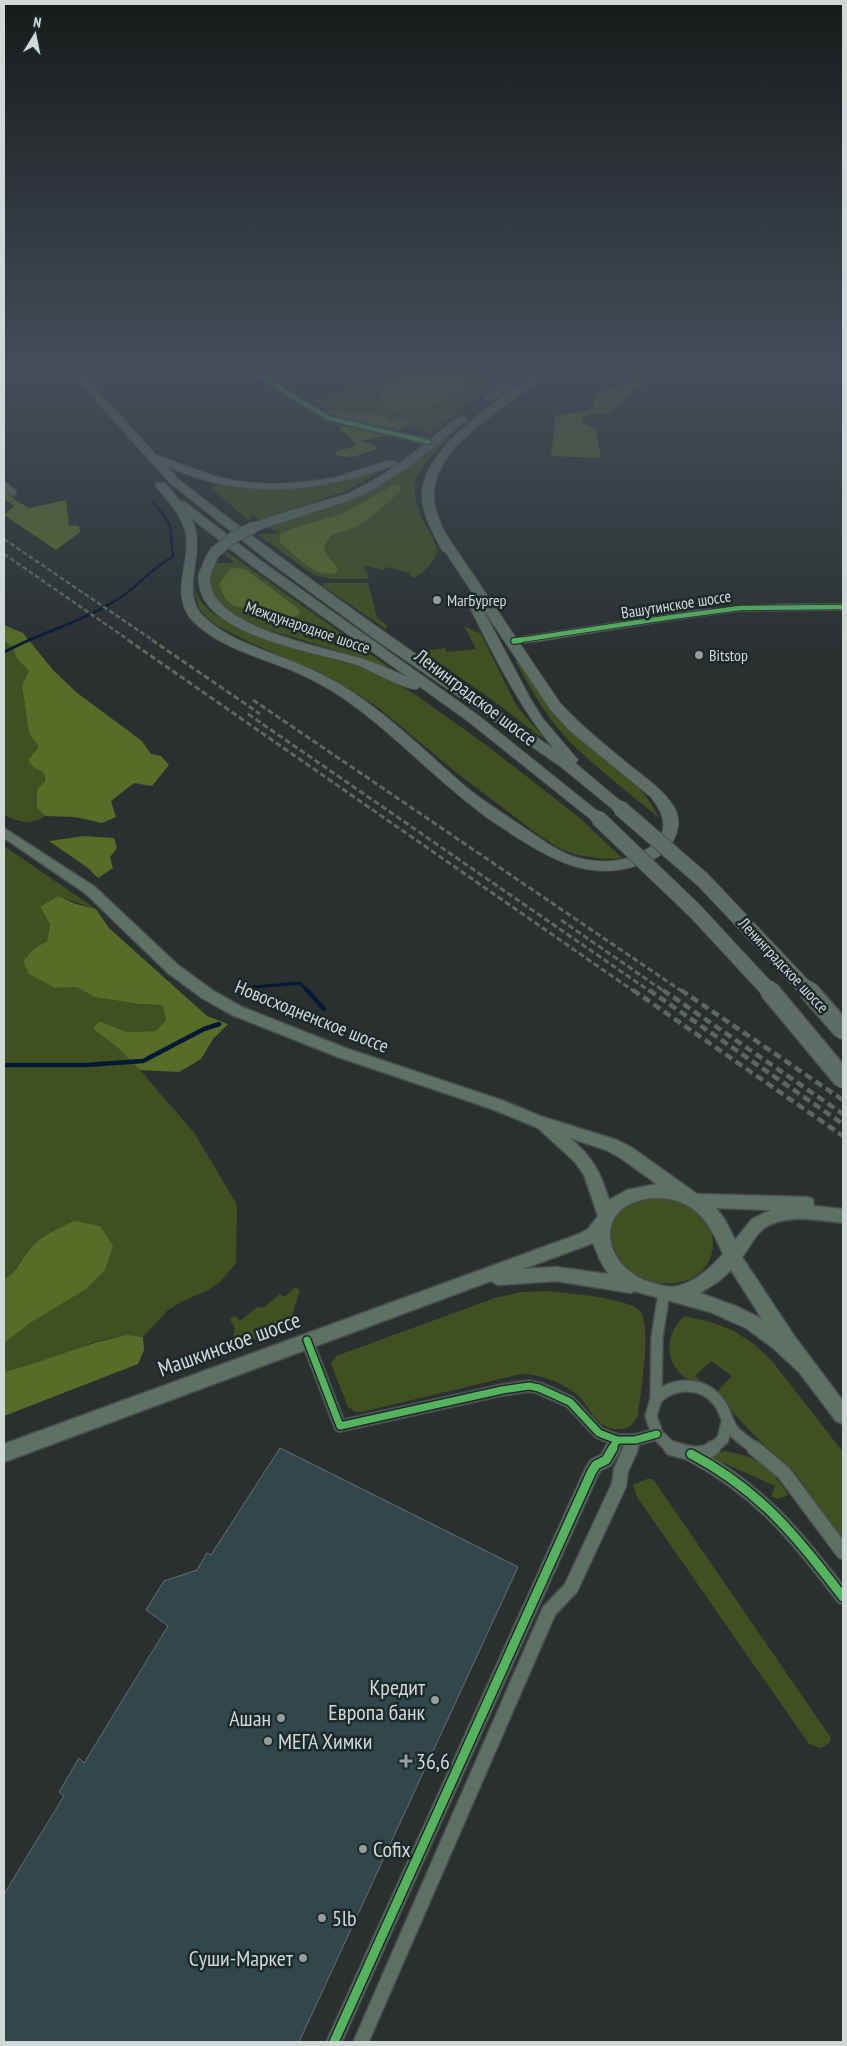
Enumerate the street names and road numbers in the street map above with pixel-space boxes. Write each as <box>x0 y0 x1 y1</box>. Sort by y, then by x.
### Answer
street label: Вашутинское шоссе <box>620 585 732 623</box>
street label: Международное шоссе <box>243 596 373 658</box>
street label: Ленинградское шоссе <box>410 643 542 751</box>
street label: Ленинградское шоссе <box>734 912 833 1017</box>
street label: Новосходненское шоссе <box>232 974 392 1058</box>
street label: Машкинское шоссе <box>154 1305 304 1383</box>

